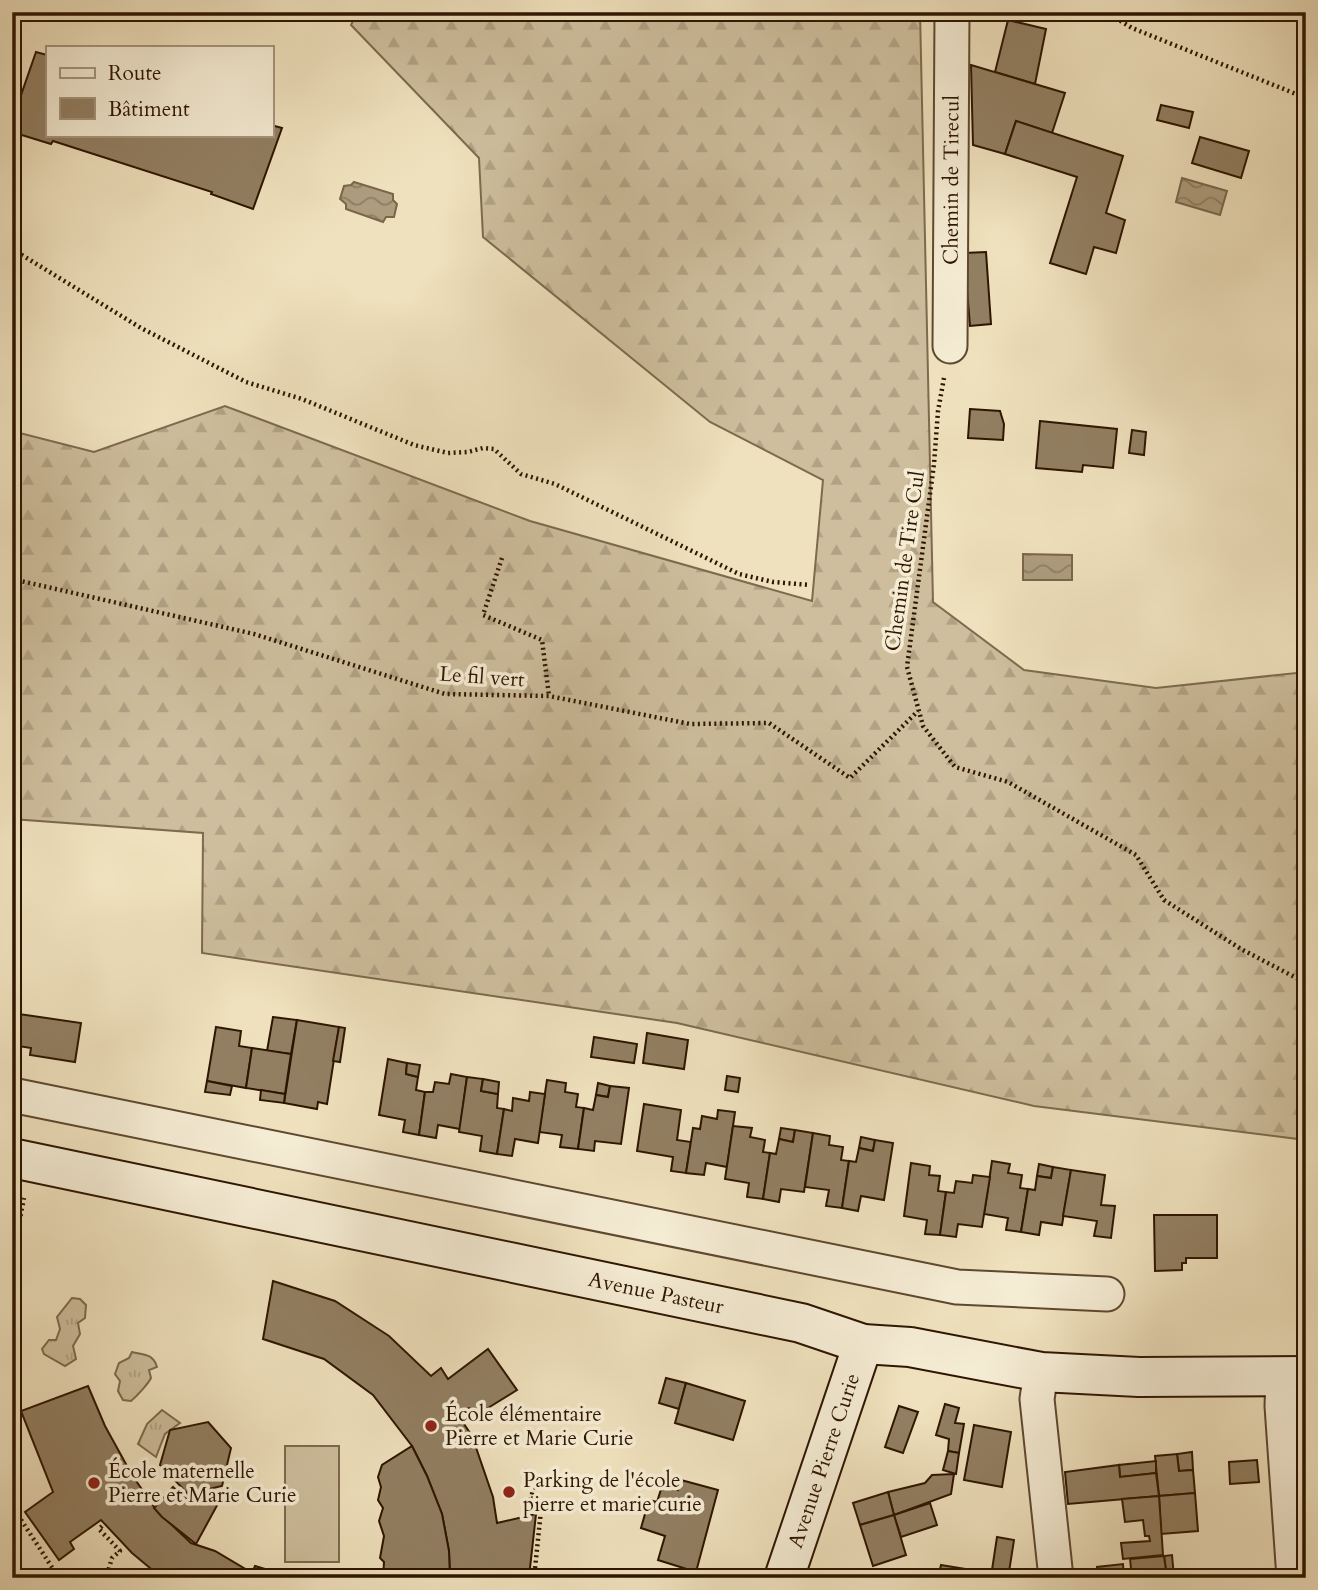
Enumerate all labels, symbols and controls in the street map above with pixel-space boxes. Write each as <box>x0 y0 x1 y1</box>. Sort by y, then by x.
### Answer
legend <box>46 46 273 136</box>
text: Route <box>108 59 162 88</box>
text: Bâtiment <box>108 95 190 124</box>
street label: Chemin de Tirecul <box>936 95 966 265</box>
street label: Chemin de Tire Cul <box>878 469 932 653</box>
street label: Le fil vert <box>439 660 526 694</box>
street label: Avenue Pasteur <box>586 1264 727 1321</box>
street label: Avenue Pierre Curie <box>781 1369 867 1552</box>
place label: École élémentaire Pierre et Marie Curie <box>445 1400 633 1453</box>
marker: École élémentaire Pierre et Marie Curie <box>423 1418 439 1434</box>
place label: École maternelle Pierre et Marie Curie <box>108 1457 296 1510</box>
place label: Parking de l'école pierre et marie curie <box>523 1466 702 1519</box>
marker: École maternelle Pierre et Marie Curie <box>86 1475 102 1491</box>
marker: Parking de l'école pierre et marie curie <box>501 1484 517 1500</box>

